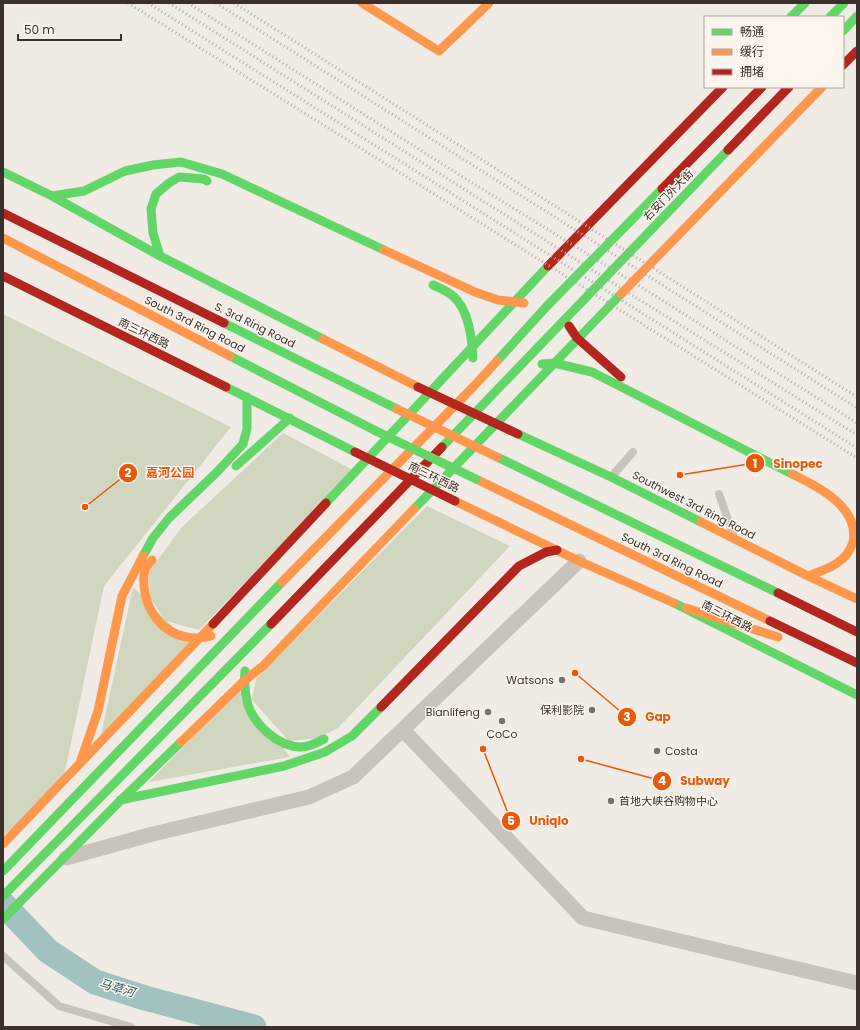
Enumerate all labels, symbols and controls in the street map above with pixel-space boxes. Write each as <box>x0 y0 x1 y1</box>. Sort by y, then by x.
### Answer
scale bar <box>18 16 121 42</box>
legend <box>704 16 844 88</box>
text: 50 m <box>24 21 55 38</box>
text: 畅通 <box>740 23 764 40</box>
text: 缓行 <box>740 43 764 60</box>
text: 拥堵 <box>740 63 764 80</box>
street label: 右安门外大街 <box>639 166 697 224</box>
street label: South 3rd Ring Road <box>142 292 248 356</box>
street label: S. 3rd Ring Road <box>212 299 298 351</box>
street label: 南三环西路 <box>116 314 172 352</box>
callout: Sinopec <box>745 451 831 475</box>
text: 1 <box>753 455 757 472</box>
text: Sinopec <box>773 455 823 472</box>
street label: 南三环西路 <box>406 458 462 496</box>
callout: 嘉河公园 <box>118 461 202 485</box>
text: 2 <box>125 464 132 481</box>
text: 嘉河公园 <box>146 464 194 481</box>
street label: Southwest 3rd Ring Road <box>630 467 758 543</box>
street label: South 3rd Ring Road <box>619 529 725 591</box>
street label: 南三环西路 <box>699 596 755 636</box>
place label: Watsons <box>506 672 554 688</box>
marker: Watsons <box>557 675 567 685</box>
place label: 保利影院 <box>540 702 584 718</box>
place label: Bianlifeng <box>426 704 480 720</box>
marker: 保利影院 <box>587 705 597 715</box>
callout: Gap <box>617 705 679 729</box>
marker: Bianlifeng <box>483 707 493 717</box>
text: 3 <box>623 708 631 725</box>
text: Gap <box>645 708 671 725</box>
marker: CoCo <box>497 716 507 726</box>
place label: CoCo <box>486 726 518 742</box>
place label: Costa <box>665 743 698 759</box>
marker: Costa <box>652 746 662 756</box>
callout: Subway <box>652 769 738 793</box>
text: 4 <box>658 772 666 789</box>
text: Subway <box>680 772 730 789</box>
place label: 首地大峡谷购物中心 <box>619 793 718 809</box>
marker: 首地大峡谷购物中心 <box>606 796 616 806</box>
callout: Uniqlo <box>501 809 576 833</box>
text: 5 <box>507 812 515 829</box>
text: Uniqlo <box>529 812 569 829</box>
water label: 马草河 <box>97 974 139 1001</box>

